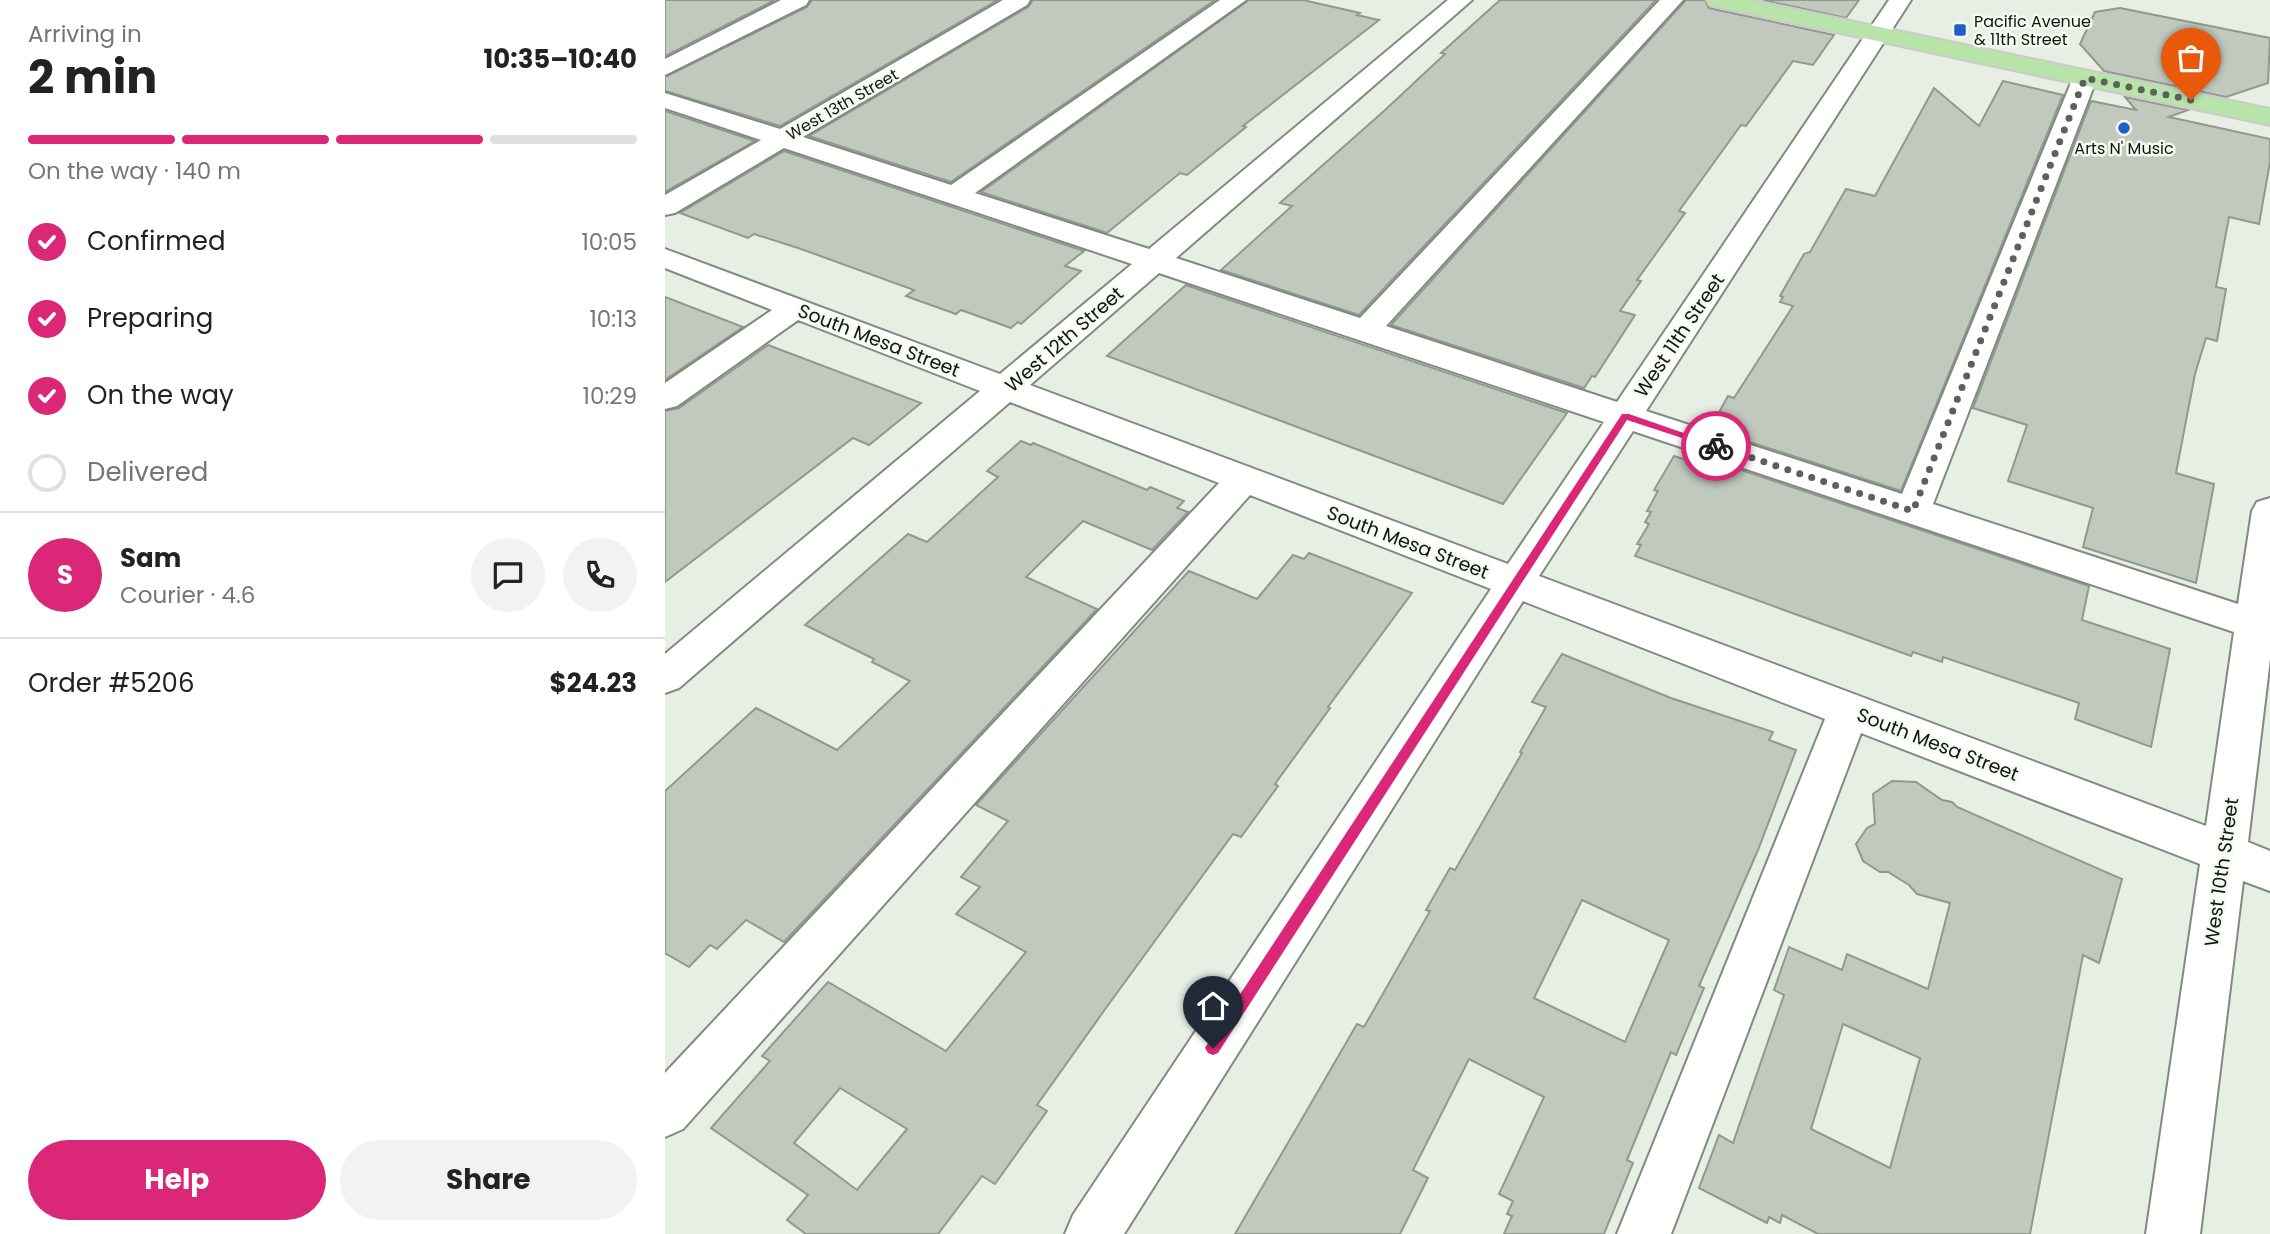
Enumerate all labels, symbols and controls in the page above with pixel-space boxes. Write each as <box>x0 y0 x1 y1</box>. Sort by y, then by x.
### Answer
place label: Pacific Avenue & 11th Street <box>1974 10 2091 51</box>
text: Arriving in <box>28 18 142 50</box>
marker: Pacific Avenue & 11th Street <box>1952 22 1968 38</box>
pin <box>2161 28 2221 100</box>
icon: bag <box>2172 39 2210 77</box>
text: 10:35–10:40 <box>484 41 637 77</box>
text: 2 min <box>28 45 157 109</box>
street label: West 13th Street <box>782 63 903 146</box>
marker: Arts N' Music <box>2116 120 2132 136</box>
place label: Arts N' Music <box>2074 137 2174 160</box>
text: On the way · 140 m <box>28 155 241 187</box>
icon: check <box>28 223 66 261</box>
text: Confirmed <box>87 223 225 259</box>
text: 10:05 <box>581 226 637 258</box>
street label: West 11th Street <box>1628 268 1731 403</box>
street label: West 12th Street <box>999 280 1129 398</box>
street label: South Mesa Street <box>794 297 964 384</box>
icon: check <box>28 300 66 338</box>
text: Preparing <box>87 300 213 336</box>
text: 10:13 <box>589 303 637 335</box>
icon: check <box>28 377 66 415</box>
text: On the way <box>87 377 234 413</box>
text: 10:29 <box>583 380 637 412</box>
courier <box>1681 411 1751 481</box>
icon: bike <box>1697 427 1735 465</box>
text: Delivered <box>87 454 208 490</box>
street label: South Mesa Street <box>1323 499 1493 586</box>
button: chat <box>471 538 545 612</box>
button: phone <box>563 538 637 612</box>
text: Sam <box>120 540 181 576</box>
text: S <box>57 557 73 593</box>
text: Courier · 4.6 <box>120 579 255 611</box>
text: Order #5206 <box>28 665 194 701</box>
text: $24.23 <box>550 665 637 701</box>
street label: South Mesa Street <box>1853 701 2023 788</box>
street label: West 10th Street <box>2198 796 2245 948</box>
pin <box>1183 976 1243 1048</box>
icon: home <box>1194 987 1232 1025</box>
button: Help <box>28 1140 326 1220</box>
button: Share <box>340 1140 637 1220</box>

